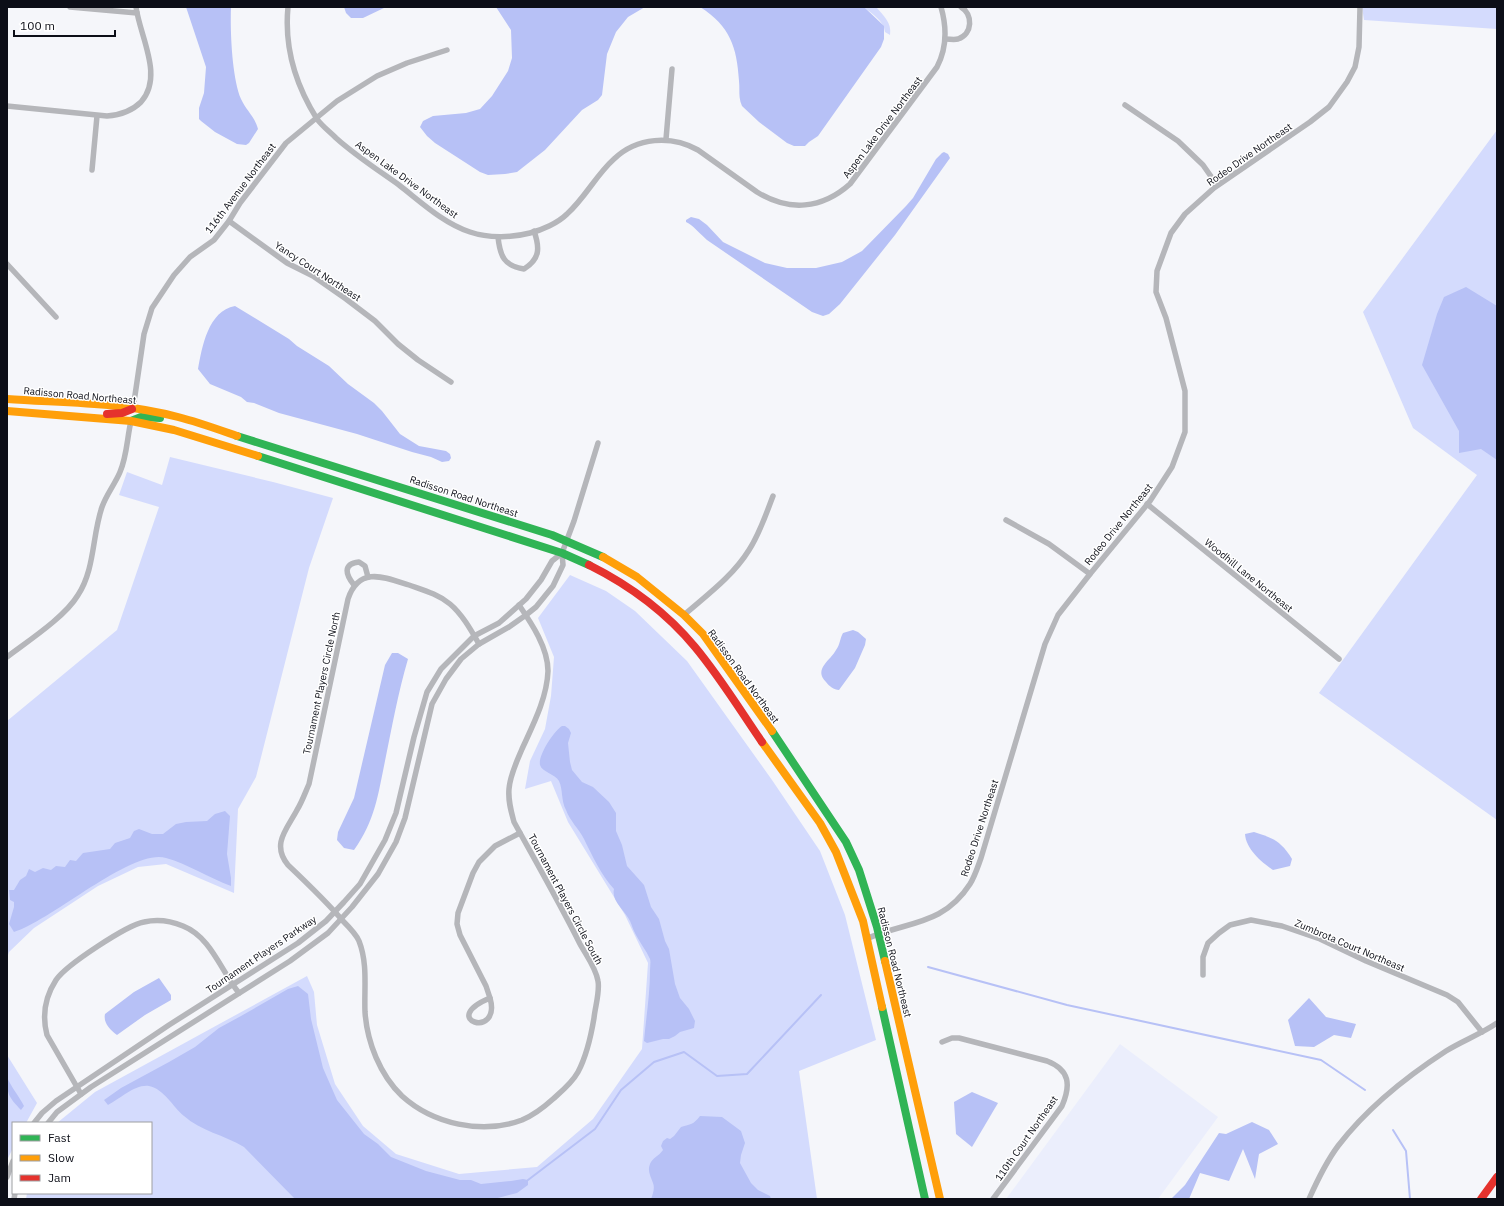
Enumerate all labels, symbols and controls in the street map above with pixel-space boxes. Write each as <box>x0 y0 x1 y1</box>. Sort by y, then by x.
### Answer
scale bar <box>14 12 115 38</box>
text: 100 m <box>20 18 55 33</box>
street label: Aspen Lake Drive Northeast <box>840 73 925 181</box>
street label: Rodeo Drive Northeast <box>1204 120 1295 189</box>
street label: Aspen Lake Drive Northeast <box>353 138 461 221</box>
street label: 116th Avenue Northeast <box>202 140 279 236</box>
street label: Yancy Court Northeast <box>272 239 364 305</box>
street label: Radisson Road Northeast <box>23 384 137 407</box>
street label: Radisson Road Northeast <box>408 473 520 520</box>
street label: Rodeo Drive Northeast <box>1081 480 1156 568</box>
street label: Woodhill Lane Northeast <box>1202 536 1296 615</box>
street label: Tournament Players Circle North <box>300 610 343 756</box>
street label: Radisson Road Northeast <box>705 627 782 726</box>
street label: Rodeo Drive Northeast <box>958 777 1001 878</box>
street label: Tournament Players Circle South <box>525 832 606 967</box>
street label: Radisson Road Northeast <box>874 906 915 1019</box>
street label: Tournament Players Parkway <box>204 913 319 996</box>
street label: Zumbrota Court Northeast <box>1293 916 1407 975</box>
street label: 110th Court Northeast <box>992 1093 1061 1184</box>
legend <box>12 1122 152 1194</box>
text: Fast <box>48 1130 71 1145</box>
text: Slow <box>48 1150 74 1165</box>
text: Jam <box>48 1170 71 1185</box>

